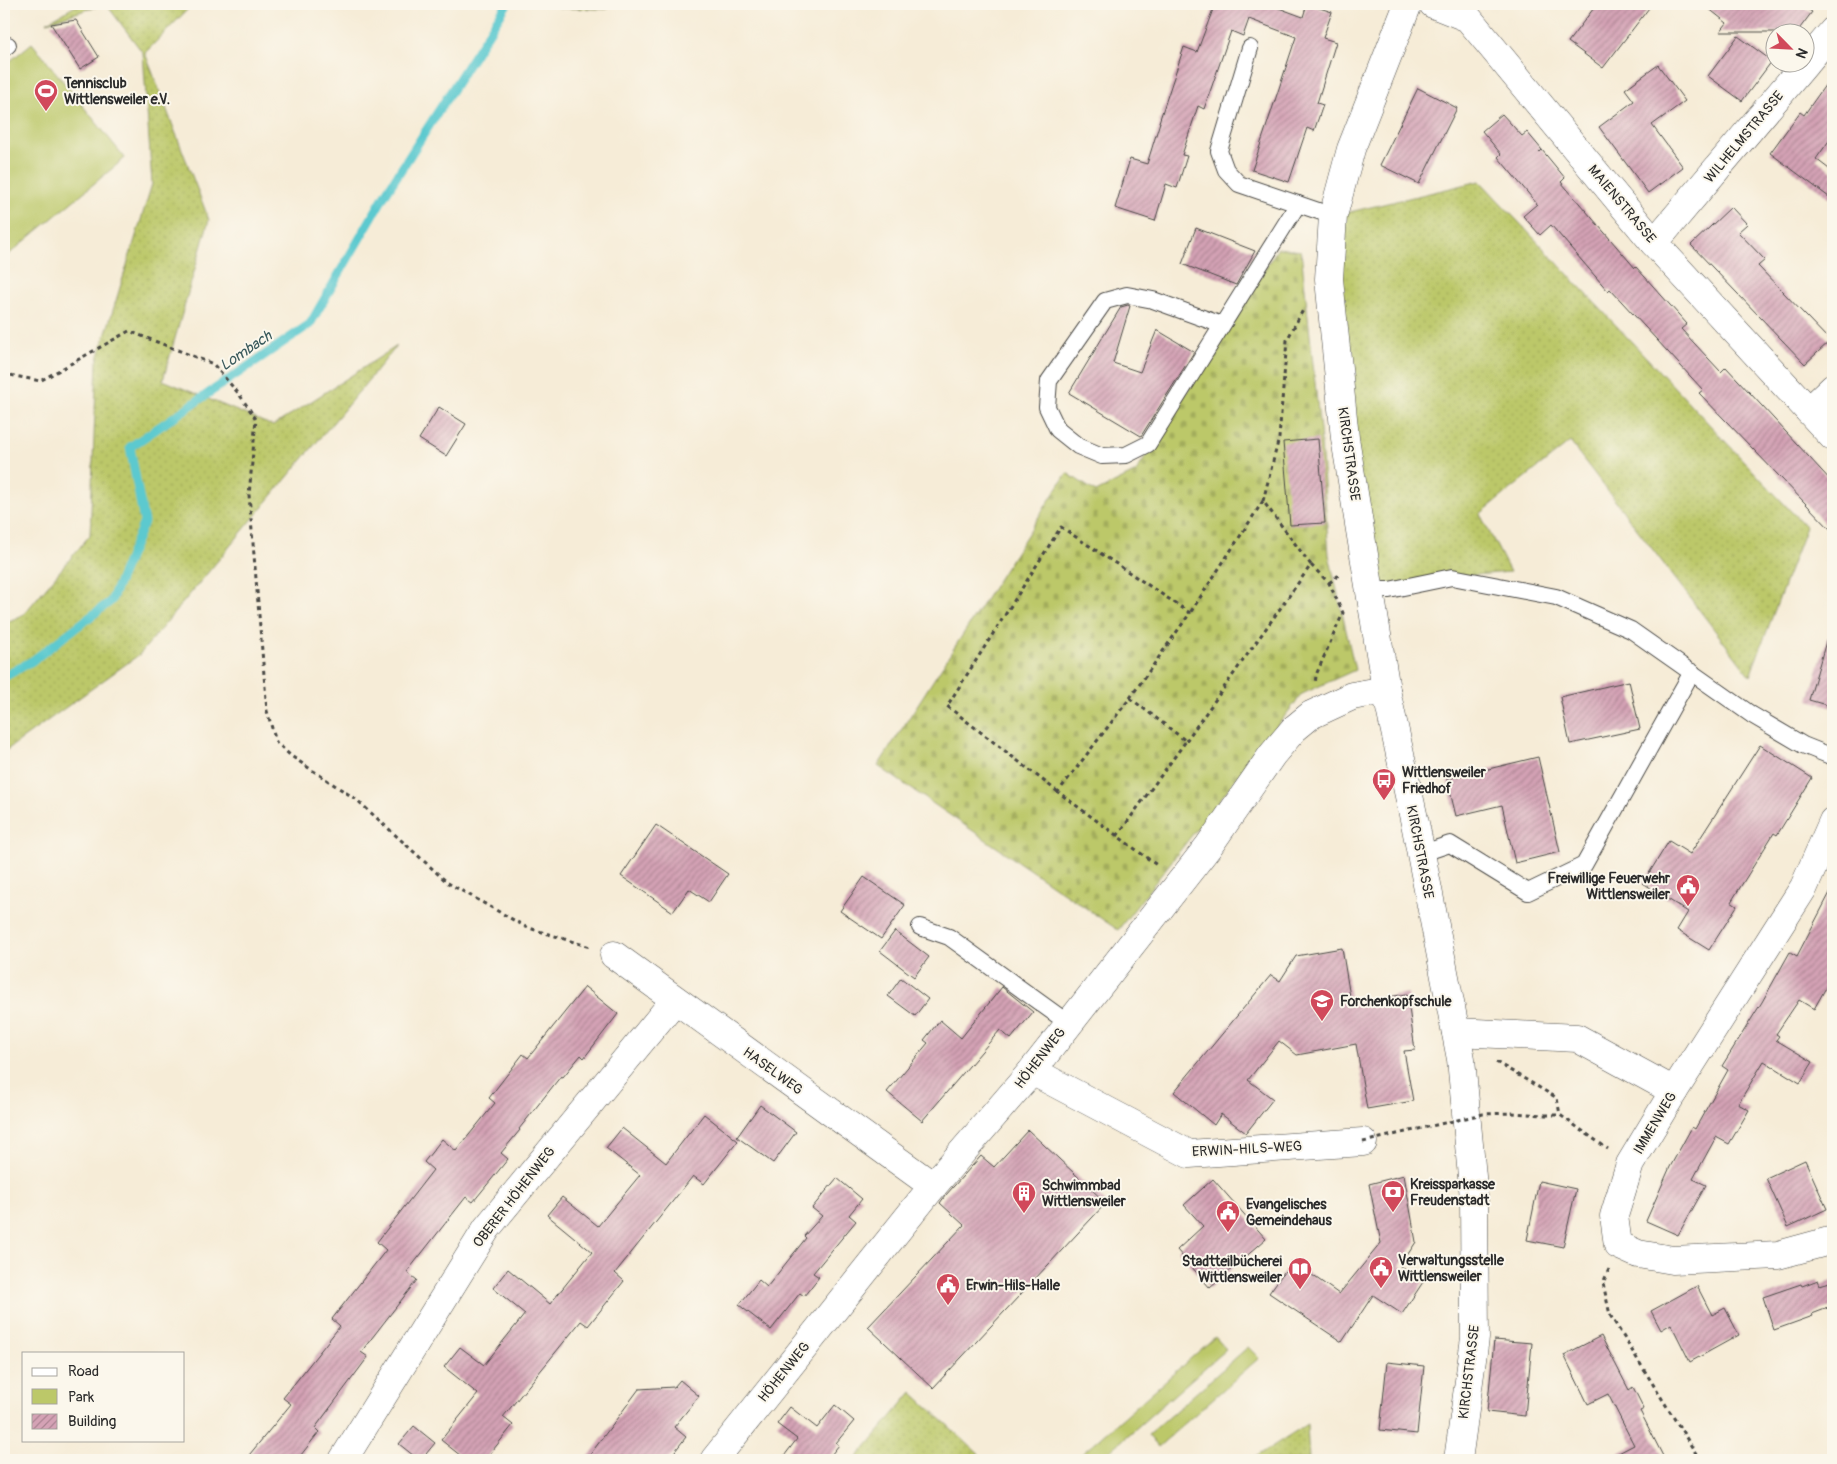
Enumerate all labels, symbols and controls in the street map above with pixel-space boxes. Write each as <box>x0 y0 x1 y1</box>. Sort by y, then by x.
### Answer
north arrow <box>1764 22 1814 72</box>
text: N <box>1792 45 1811 61</box>
place label: Tennisclub Wittlensweiler e.V. <box>63 75 170 108</box>
sports icon: Tennisclub Wittlensweiler e.V. <box>33 78 59 112</box>
street label: WILHELMSTRASSE <box>1701 88 1787 186</box>
street label: MAIENSTRASSE <box>1584 161 1660 247</box>
water label: Lombach <box>216 326 276 375</box>
street label: KIRCHSTRASSE <box>1334 406 1364 502</box>
place label: Wittlensweiler Friedhof <box>1402 764 1487 797</box>
bus stop icon: Wittlensweiler Friedhof <box>1371 767 1397 801</box>
street label: KIRCHSTRASSE <box>1403 804 1437 900</box>
place label: Freiwillige Feuerwehr Wittlensweiler <box>1548 870 1671 903</box>
public building icon: Freiwillige Feuerwehr Wittlensweiler <box>1675 873 1701 907</box>
school or university icon: Forchenkopfschule <box>1309 988 1335 1022</box>
place label: Forchenkopfschule <box>1340 993 1453 1010</box>
street label: HÖHENWEG <box>1010 1023 1069 1092</box>
street label: HASELWEG <box>740 1044 806 1098</box>
street label: IMMENWEG <box>1630 1089 1680 1157</box>
street label: ERWIN-HILS-WEG <box>1192 1138 1302 1160</box>
street label: OBERER HÖHENWEG <box>469 1143 559 1251</box>
place label: Kreissparkasse Freudenstadt <box>1410 1176 1496 1209</box>
place label: Schwimmbad Wittlensweiler <box>1042 1177 1127 1210</box>
bank icon: Kreissparkasse Freudenstadt <box>1380 1179 1406 1213</box>
building icon: Schwimmbad Wittlensweiler <box>1011 1180 1037 1214</box>
place label: Evangelisches Gemeindehaus <box>1246 1196 1332 1229</box>
public building icon: Evangelisches Gemeindehaus <box>1215 1199 1241 1233</box>
place label: Verwaltungsstelle Wittlensweiler <box>1398 1252 1505 1285</box>
place label: Stadtteilbücherei Wittlensweiler <box>1182 1253 1283 1286</box>
public building icon: Verwaltungsstelle Wittlensweiler <box>1368 1255 1394 1289</box>
library icon: Stadtteilbücherei Wittlensweiler <box>1287 1256 1313 1290</box>
public building icon: Erwin-Hils-Halle <box>935 1272 961 1306</box>
place label: Erwin-Hils-Halle <box>966 1277 1061 1294</box>
street label: KIRCHSTRASSE <box>1455 1324 1483 1420</box>
street label: HÖHENWEG <box>754 1338 813 1406</box>
legend <box>22 1352 185 1442</box>
text: Road <box>68 1362 99 1381</box>
text: Park <box>68 1388 95 1407</box>
text: Building <box>68 1412 116 1431</box>

